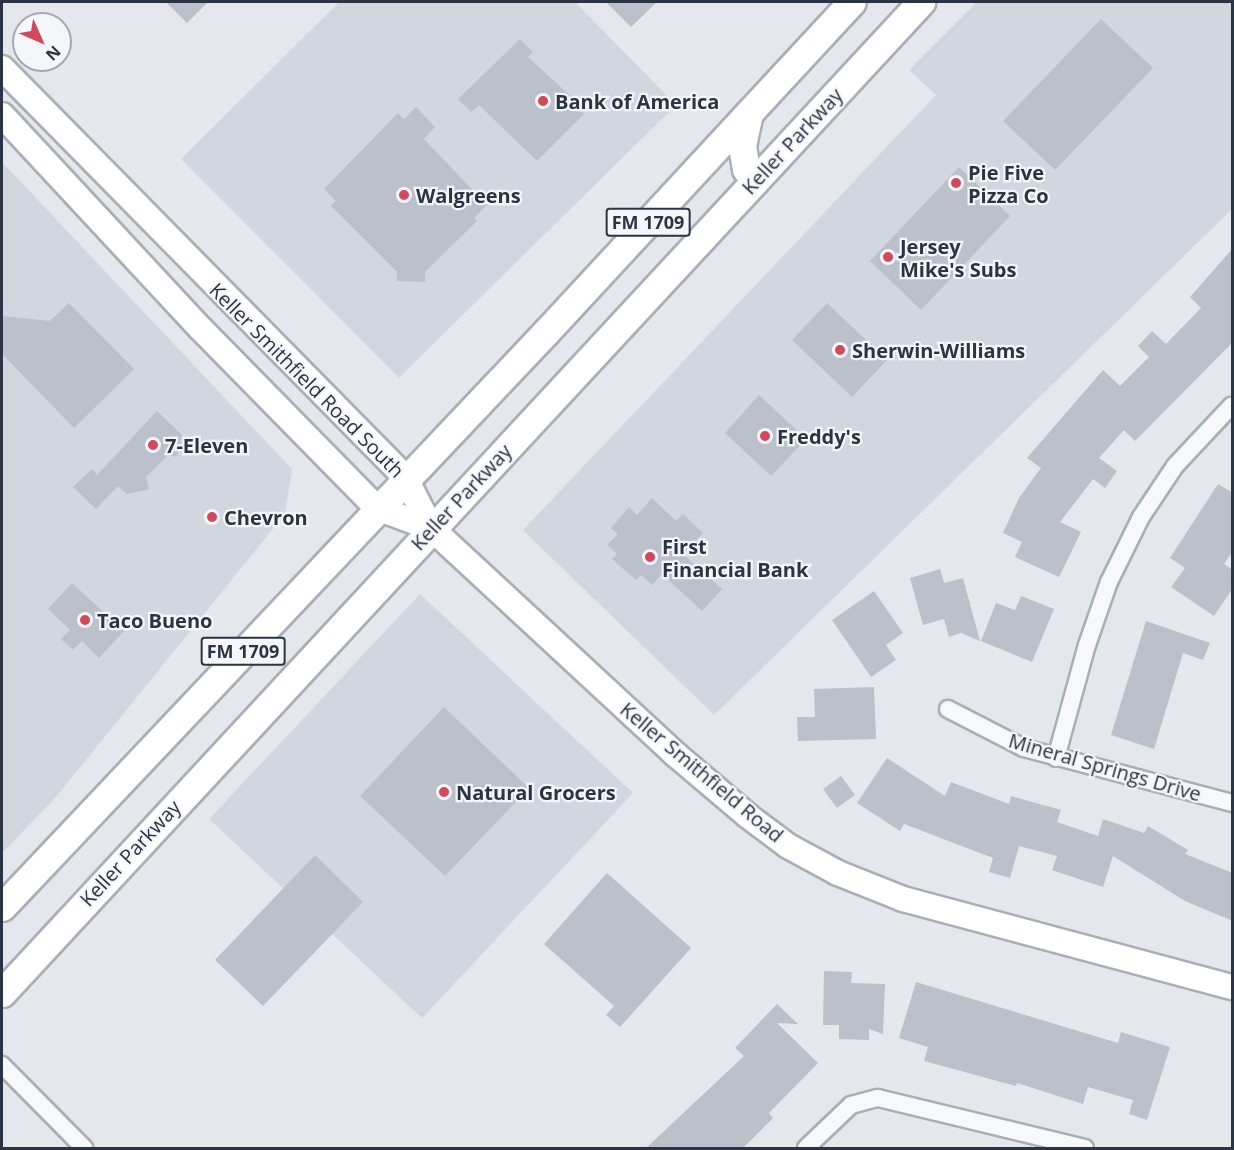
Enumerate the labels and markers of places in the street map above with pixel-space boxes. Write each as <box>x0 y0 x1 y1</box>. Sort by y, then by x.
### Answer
place label: Bank of America <box>555 89 719 113</box>
marker: Bank of America <box>536 94 550 108</box>
place label: Pie Five Pizza Co <box>968 160 1049 207</box>
marker: Pie Five Pizza Co <box>949 176 963 190</box>
place label: Walgreens <box>416 183 521 207</box>
marker: Walgreens <box>397 188 411 202</box>
place label: Jersey Mike's Subs <box>900 234 1016 281</box>
marker: Jersey Mike's Subs <box>881 250 895 264</box>
place label: Sherwin-Williams <box>852 338 1025 362</box>
marker: Sherwin-Williams <box>833 343 847 357</box>
place label: Freddy's <box>777 424 861 448</box>
marker: Freddy's <box>758 429 772 443</box>
place label: 7-Eleven <box>165 433 248 457</box>
marker: 7-Eleven <box>146 438 160 452</box>
place label: Chevron <box>224 505 308 529</box>
marker: Chevron <box>205 510 219 524</box>
place label: First Financial Bank <box>662 534 808 581</box>
marker: First Financial Bank <box>643 550 657 564</box>
place label: Taco Bueno <box>97 608 212 632</box>
marker: Taco Bueno <box>78 613 92 627</box>
place label: Natural Grocers <box>456 780 616 804</box>
marker: Natural Grocers <box>437 785 451 799</box>

